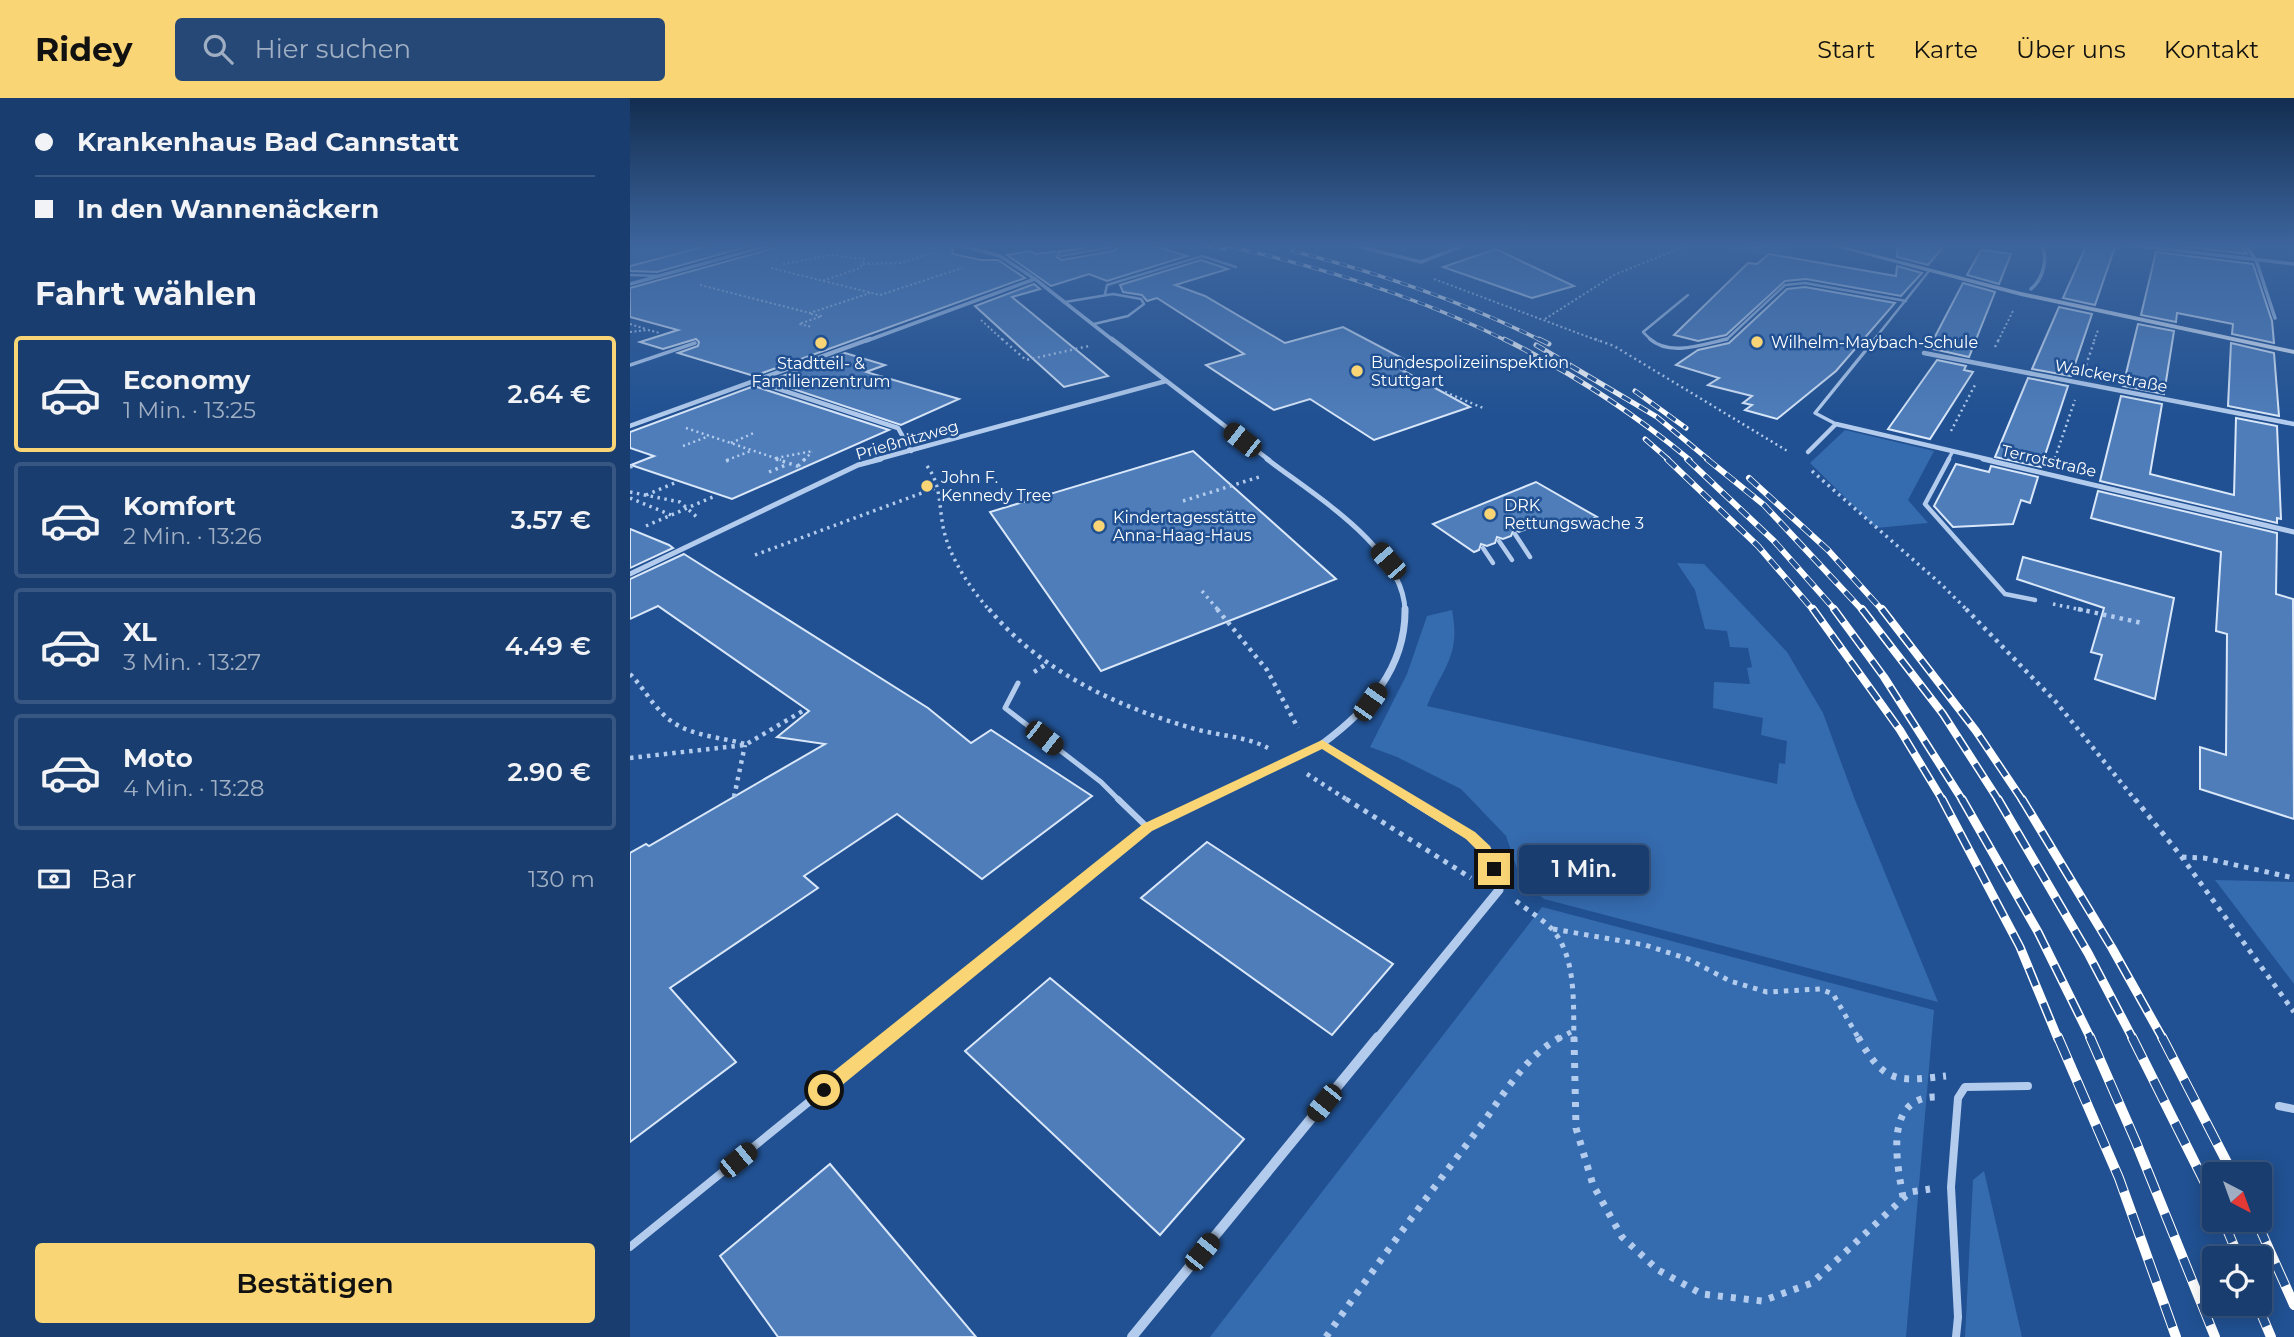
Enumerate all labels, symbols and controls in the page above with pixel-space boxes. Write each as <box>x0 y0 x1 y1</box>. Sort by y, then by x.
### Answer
search box <box>175 18 665 81</box>
text: Ridey <box>35 29 133 69</box>
icon: search <box>199 30 237 68</box>
text: Hier suchen <box>255 33 411 65</box>
text: Start <box>1817 35 1875 64</box>
text: Karte <box>1913 35 1978 64</box>
text: Über uns <box>2016 35 2126 64</box>
text: Kontakt <box>2164 35 2259 64</box>
text: Krankenhaus Bad Cannstatt <box>77 126 459 158</box>
text: In den Wannenäckern <box>77 193 379 225</box>
text: Fahrt wählen <box>35 274 257 313</box>
place label: Wilhelm-Maybach-Schule <box>1771 333 1978 352</box>
marker: Wilhelm-Maybach-Schule <box>1749 334 1765 350</box>
marker: Stadtteil- & Familienzentrum <box>813 335 829 351</box>
place label: Bundespolizeiinspektion Stuttgart <box>1371 353 1569 390</box>
place label: Stadtteil- & Familienzentrum <box>752 354 890 391</box>
street label: Walckerstraße <box>2053 356 2169 396</box>
icon: car <box>39 363 102 426</box>
marker: Bundespolizeiinspektion Stuttgart <box>1349 363 1365 379</box>
text: Economy <box>123 364 250 396</box>
text: 2.64 € <box>508 378 591 410</box>
text: 1 Min. · 13:25 <box>123 396 256 424</box>
street label: Prießnitzweg <box>853 416 961 464</box>
car <box>1219 419 1266 461</box>
street label: Terrotstraße <box>2000 441 2098 481</box>
place label: John F. Kennedy Tree <box>940 468 1051 505</box>
marker: John F. Kennedy Tree <box>919 478 935 494</box>
icon: car <box>39 489 102 552</box>
text: Komfort <box>123 490 236 522</box>
place label: DRK Rettungswache 3 <box>1504 496 1644 533</box>
text: 3.57 € <box>511 504 591 536</box>
marker: DRK Rettungswache 3 <box>1482 506 1498 522</box>
place label: Kindertagesstätte Anna-Haag-Haus <box>1113 508 1256 545</box>
marker: Kindertagesstätte Anna-Haag-Haus <box>1091 518 1107 534</box>
text: 2 Min. · 13:26 <box>123 522 262 550</box>
car <box>1367 538 1410 584</box>
icon: car <box>39 615 102 678</box>
text: XL <box>123 616 157 648</box>
text: 4.49 € <box>505 630 591 662</box>
text: 3 Min. · 13:27 <box>123 648 261 676</box>
car <box>1350 679 1391 725</box>
car <box>1021 717 1068 759</box>
icon: car <box>39 741 102 804</box>
text: Moto <box>123 742 193 774</box>
text: 2.90 € <box>507 756 591 788</box>
text: 4 Min. · 13:28 <box>123 774 265 802</box>
callout: 1 Min. <box>1518 844 1648 894</box>
route end <box>1478 853 1510 885</box>
text: 1 Min. <box>1551 855 1617 883</box>
icon: cash <box>35 860 73 898</box>
text: Bar <box>91 863 136 895</box>
text: 130 m <box>528 865 595 893</box>
route start <box>808 1074 840 1106</box>
car <box>1303 1080 1346 1126</box>
car <box>716 1139 761 1181</box>
north arrow <box>2202 1162 2272 1232</box>
map controls <box>2202 1162 2272 1316</box>
car <box>1181 1229 1224 1275</box>
button: Bestätigen <box>35 1243 595 1323</box>
button: locate <box>2202 1246 2272 1316</box>

